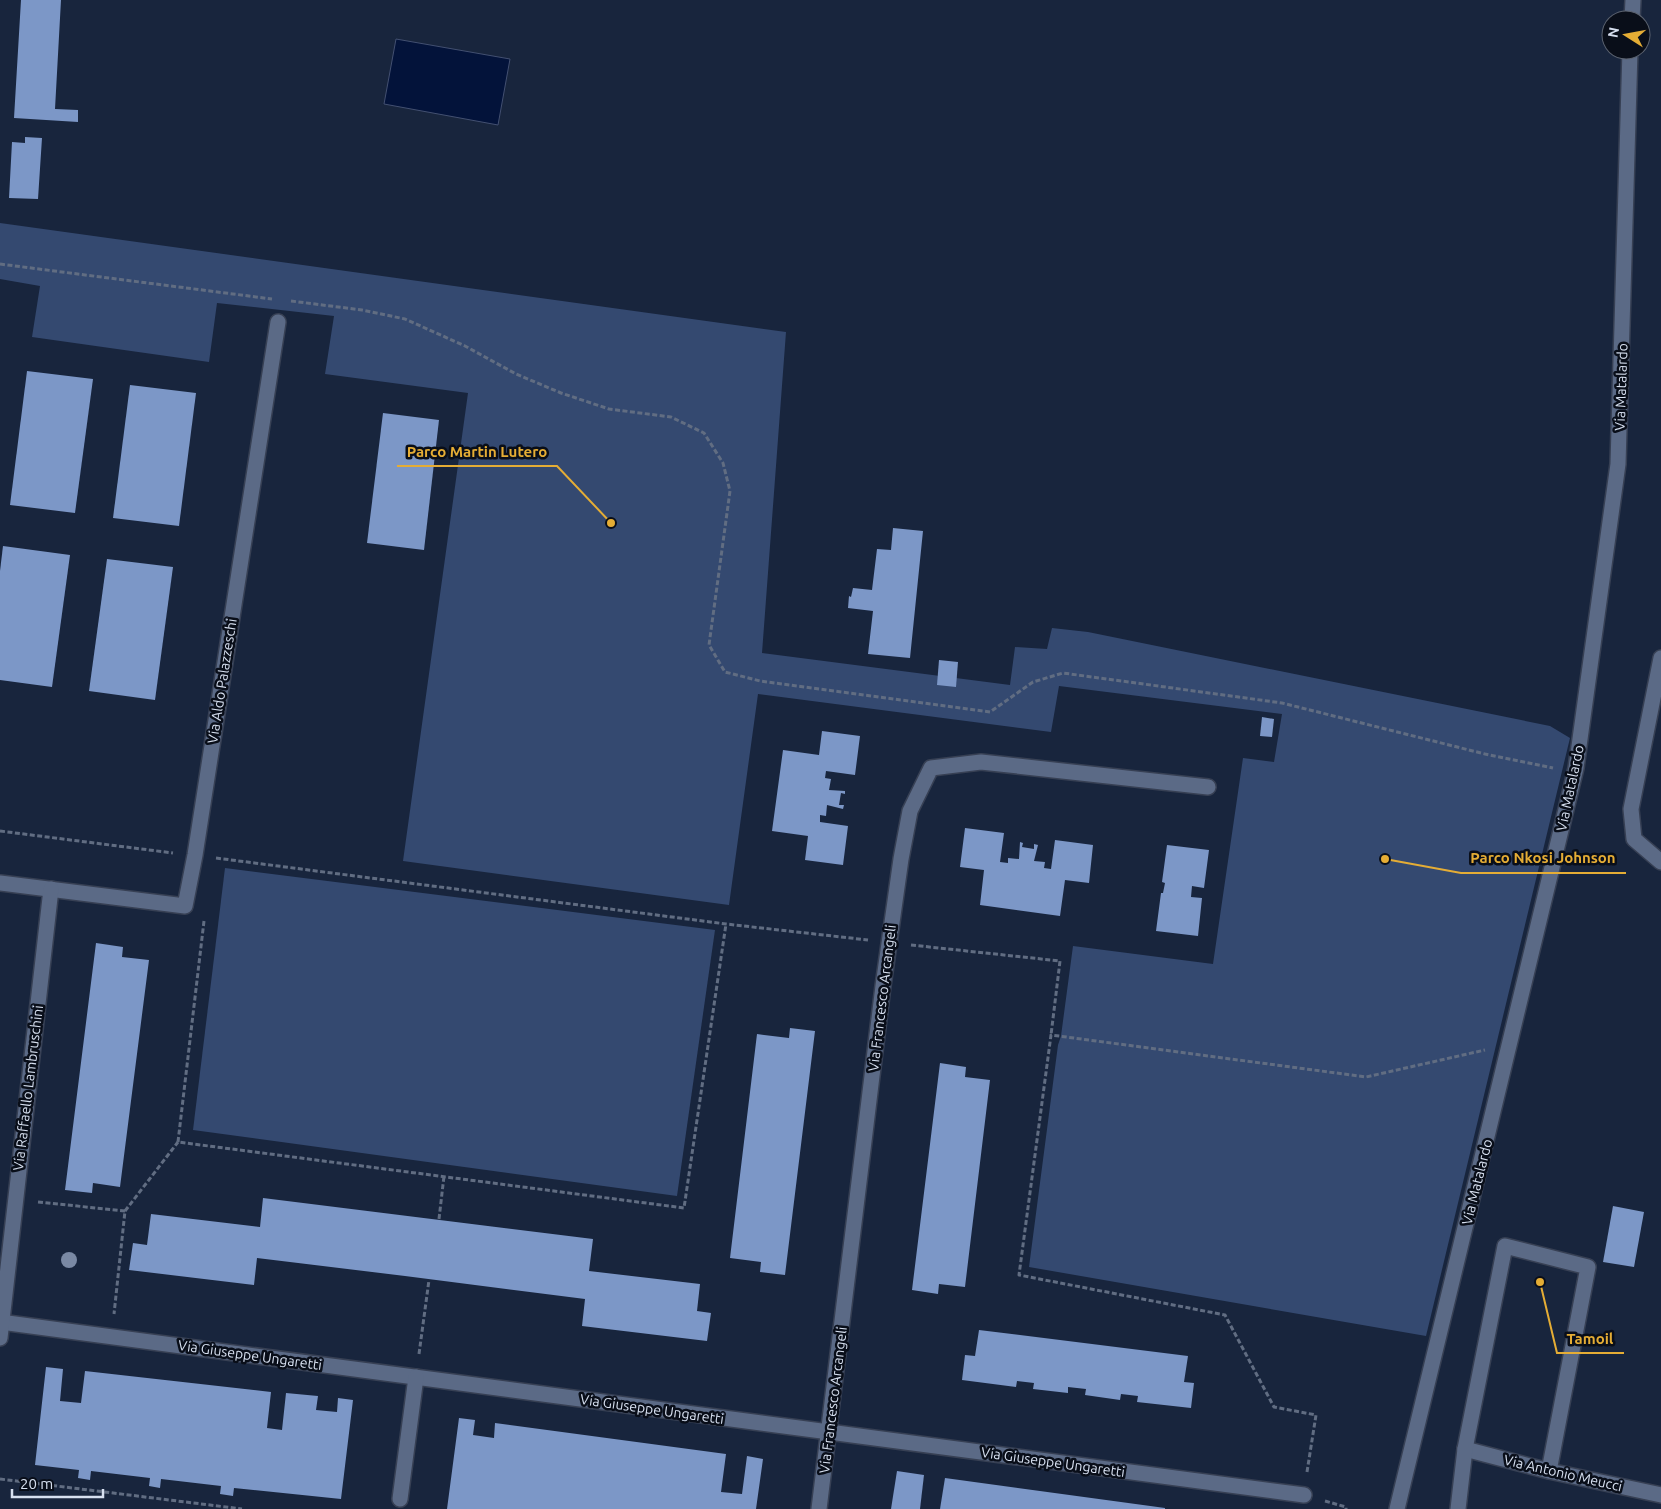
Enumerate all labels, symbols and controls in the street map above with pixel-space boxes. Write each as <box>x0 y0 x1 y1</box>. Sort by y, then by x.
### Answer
north arrow <box>1601 10 1651 60</box>
text: N <box>1604 26 1622 39</box>
street label: Via Matalardo <box>1611 343 1631 431</box>
callout: Parco Martin Lutero <box>397 436 557 466</box>
text: Parco Martin Lutero <box>407 443 547 460</box>
street label: Via Aldo Palazzeschi <box>204 617 240 745</box>
street label: Via Matalardo <box>1553 743 1587 833</box>
callout: Parco Nkosi Johnson <box>1461 843 1626 873</box>
text: Parco Nkosi Johnson <box>1470 849 1616 866</box>
street label: Via Francesco Arcangeli <box>865 924 899 1072</box>
street label: Via Raffaello Lambruschini <box>10 1004 46 1172</box>
street label: Via Matalardo <box>1459 1137 1495 1227</box>
callout: Tamoil <box>1557 1323 1624 1353</box>
street label: Via Francesco Arcangeli <box>816 1326 850 1474</box>
text: Tamoil <box>1567 1330 1614 1347</box>
street label: Via Giuseppe Ungaretti <box>177 1337 323 1373</box>
street label: Via Giuseppe Ungaretti <box>579 1391 725 1427</box>
street label: Via Giuseppe Ungaretti <box>980 1444 1126 1480</box>
street label: Via Antonio Meucci <box>1502 1452 1624 1494</box>
scale bar <box>12 1466 104 1498</box>
text: 20 m <box>20 1475 53 1492</box>

